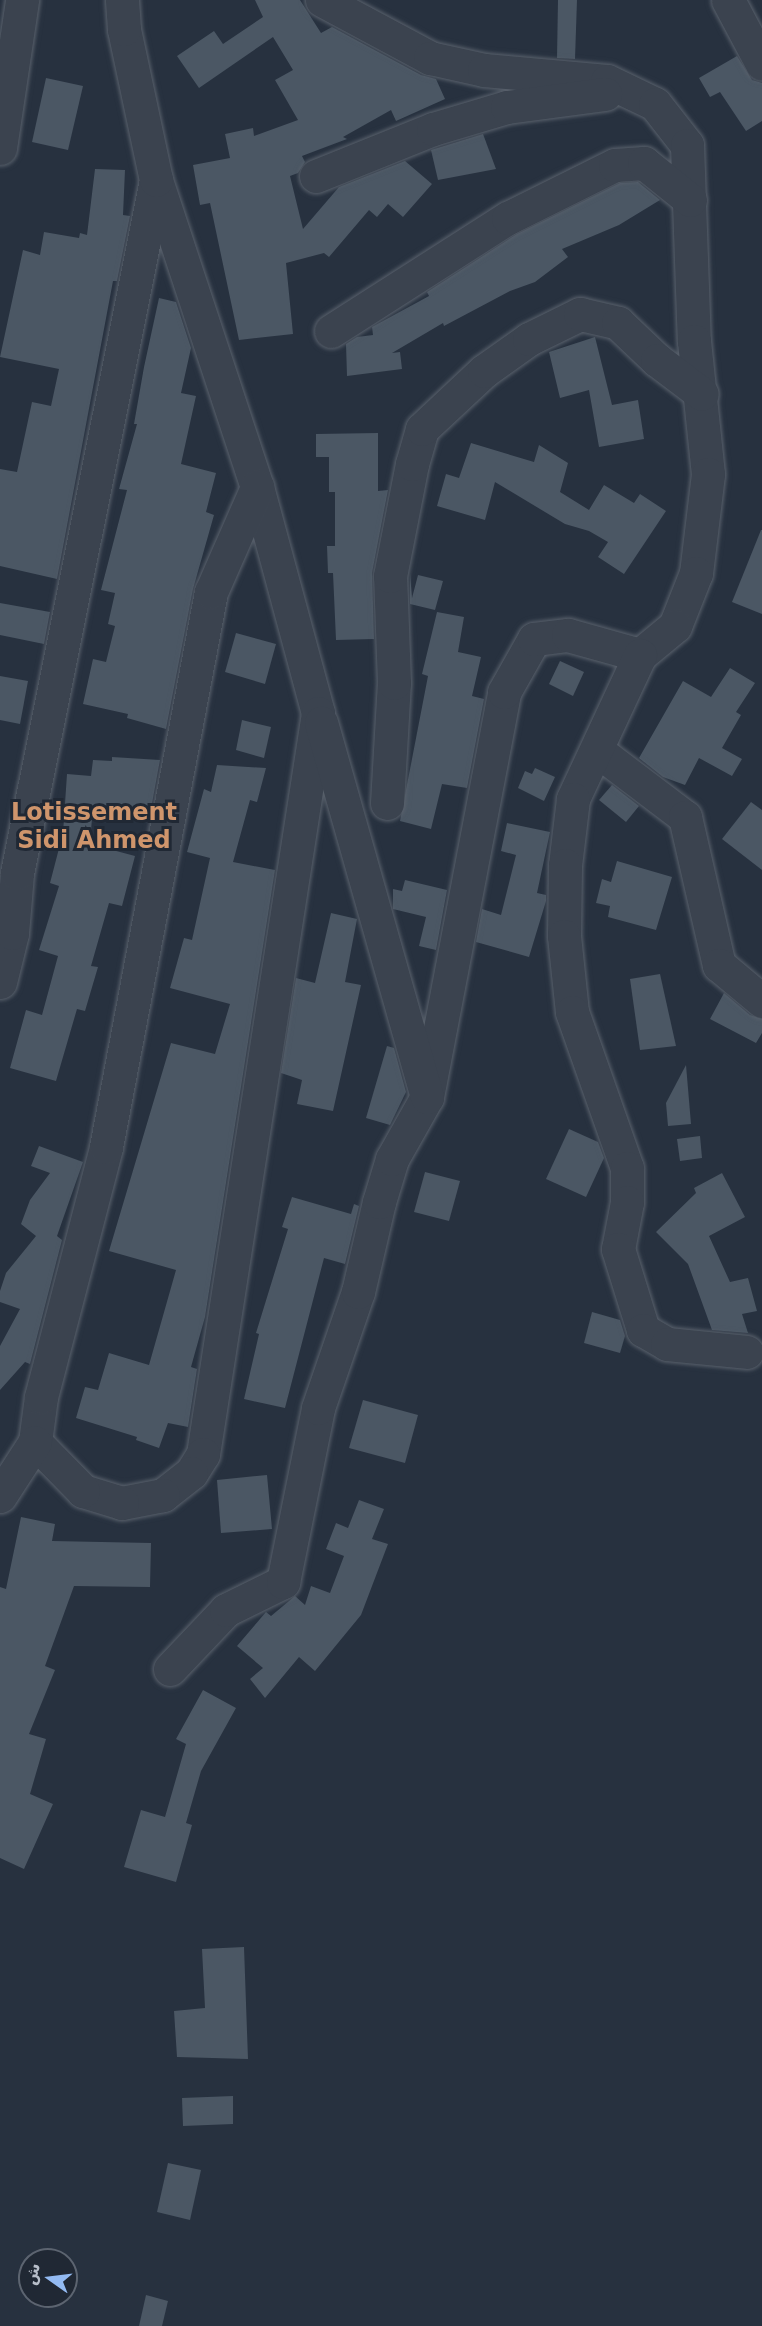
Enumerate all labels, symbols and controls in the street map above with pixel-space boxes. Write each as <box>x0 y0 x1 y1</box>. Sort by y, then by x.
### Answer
district label: Lotissement Sidi Ahmed <box>11 799 177 855</box>
north arrow <box>18 2248 78 2308</box>
text: ش <box>20 2261 44 2287</box>

